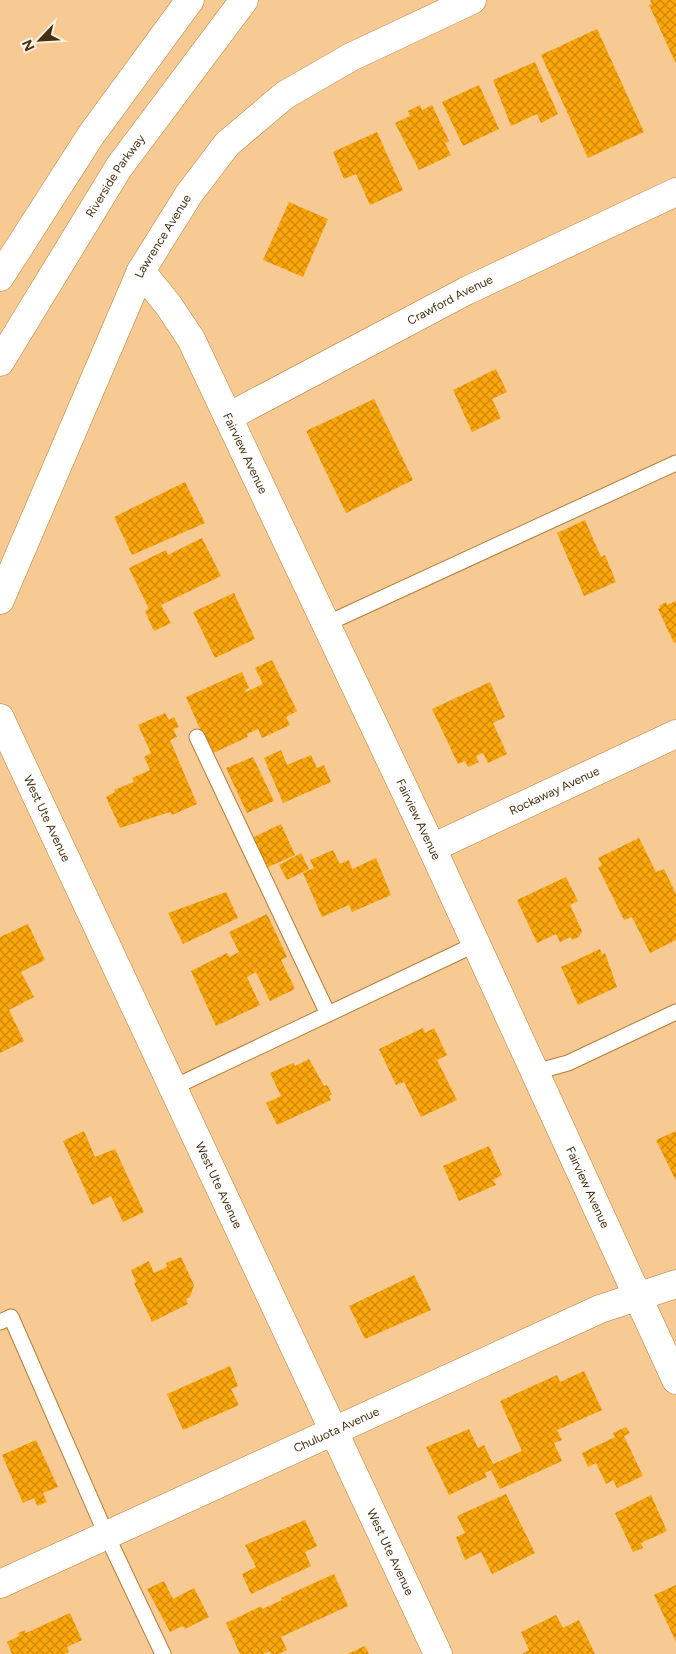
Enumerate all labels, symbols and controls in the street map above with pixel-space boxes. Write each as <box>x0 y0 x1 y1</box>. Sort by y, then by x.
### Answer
north arrow <box>15 15 65 65</box>
text: N <box>19 37 39 54</box>
street label: Riverside Parkway <box>83 131 148 220</box>
street label: Lawrence Avenue <box>132 191 194 280</box>
street label: Crawford Avenue <box>405 272 495 328</box>
street label: Fairview Avenue <box>220 411 270 496</box>
street label: Rockaway Avenue <box>507 764 602 818</box>
street label: West Ute Avenue <box>21 773 73 864</box>
street label: Fairview Avenue <box>393 777 444 862</box>
street label: West Ute Avenue <box>192 1140 245 1231</box>
street label: Fairview Avenue <box>563 1144 613 1231</box>
street label: Chuluota Avenue <box>291 1404 382 1455</box>
street label: West Ute Avenue <box>364 1507 417 1598</box>

